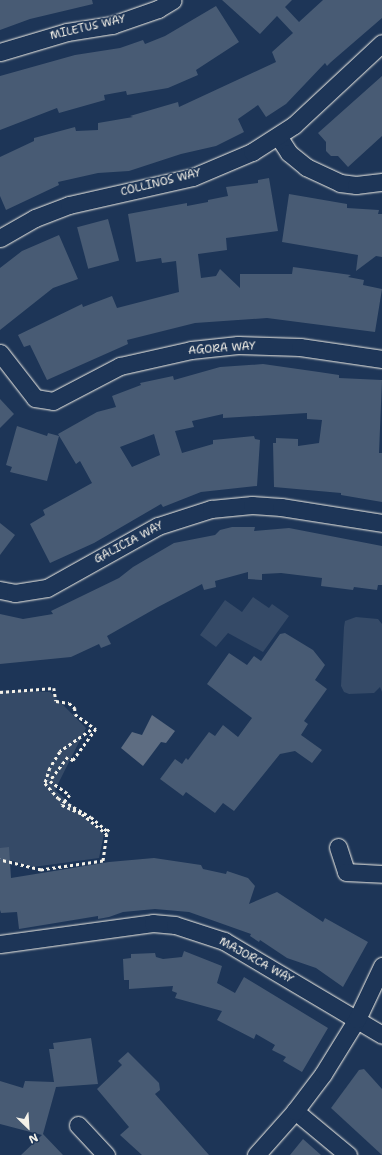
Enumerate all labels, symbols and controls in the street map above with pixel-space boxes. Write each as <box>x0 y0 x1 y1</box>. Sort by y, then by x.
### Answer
street label: MILETUS WAY <box>49 13 127 43</box>
street label: COLLINOS WAY <box>119 167 203 199</box>
street label: AGORA WAY <box>188 340 256 358</box>
street label: GALICIA WAY <box>92 519 166 567</box>
street label: MAJORCA WAY <box>217 935 295 987</box>
north arrow <box>8 1107 48 1147</box>
text: N <box>26 1130 40 1147</box>

